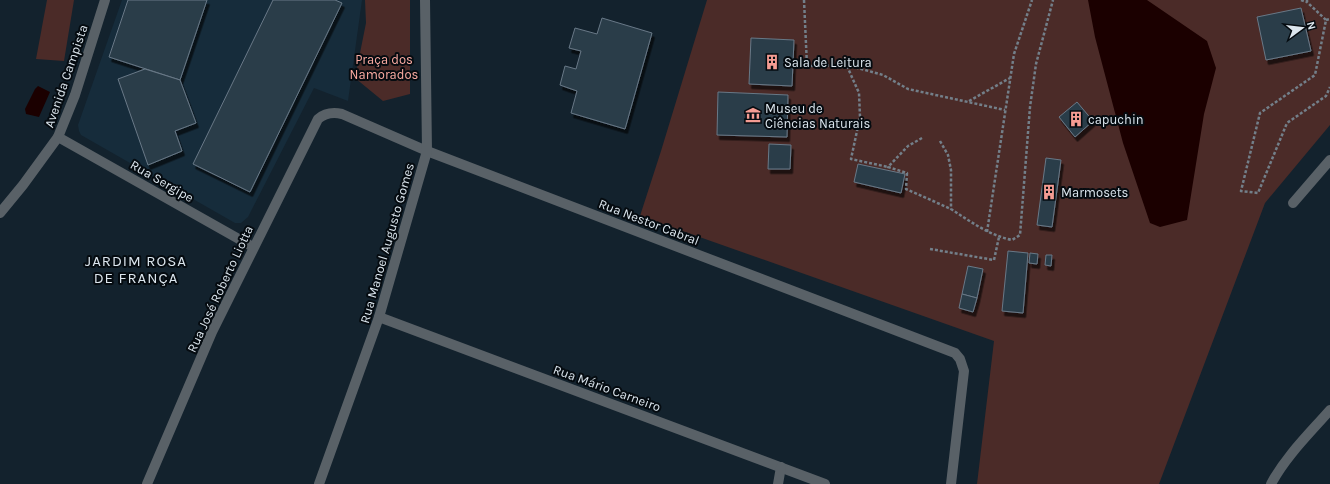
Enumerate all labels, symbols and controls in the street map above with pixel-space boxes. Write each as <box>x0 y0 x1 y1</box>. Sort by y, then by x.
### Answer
north arrow <box>1282 8 1322 48</box>
text: N <box>1304 20 1318 31</box>
street label: Avenida Campista <box>41 23 91 129</box>
park label: Praça dos Namorados <box>350 52 419 82</box>
building icon: Sala de Leitura <box>763 53 781 71</box>
place label: Sala de Leitura <box>784 55 872 70</box>
place label: Museu de Ciências Naturais <box>765 101 871 131</box>
museum icon: Museu de Ciências Naturais <box>744 106 762 124</box>
building icon: capuchin <box>1067 110 1085 128</box>
place label: capuchin <box>1088 112 1144 127</box>
street label: Rua Sergipe <box>128 157 197 205</box>
street label: Rua Manoel Augusto Gomes <box>357 161 417 325</box>
building icon: Marmosets <box>1040 183 1058 201</box>
place label: Marmosets <box>1061 185 1129 200</box>
street label: Rua Nestor Cabral <box>597 196 701 248</box>
street label: Rua José Roberto Liotta <box>184 223 256 355</box>
district label: JARDIM ROSA DE FRANÇA <box>85 252 187 287</box>
street label: Rua Mário Carneiro <box>551 362 663 414</box>

